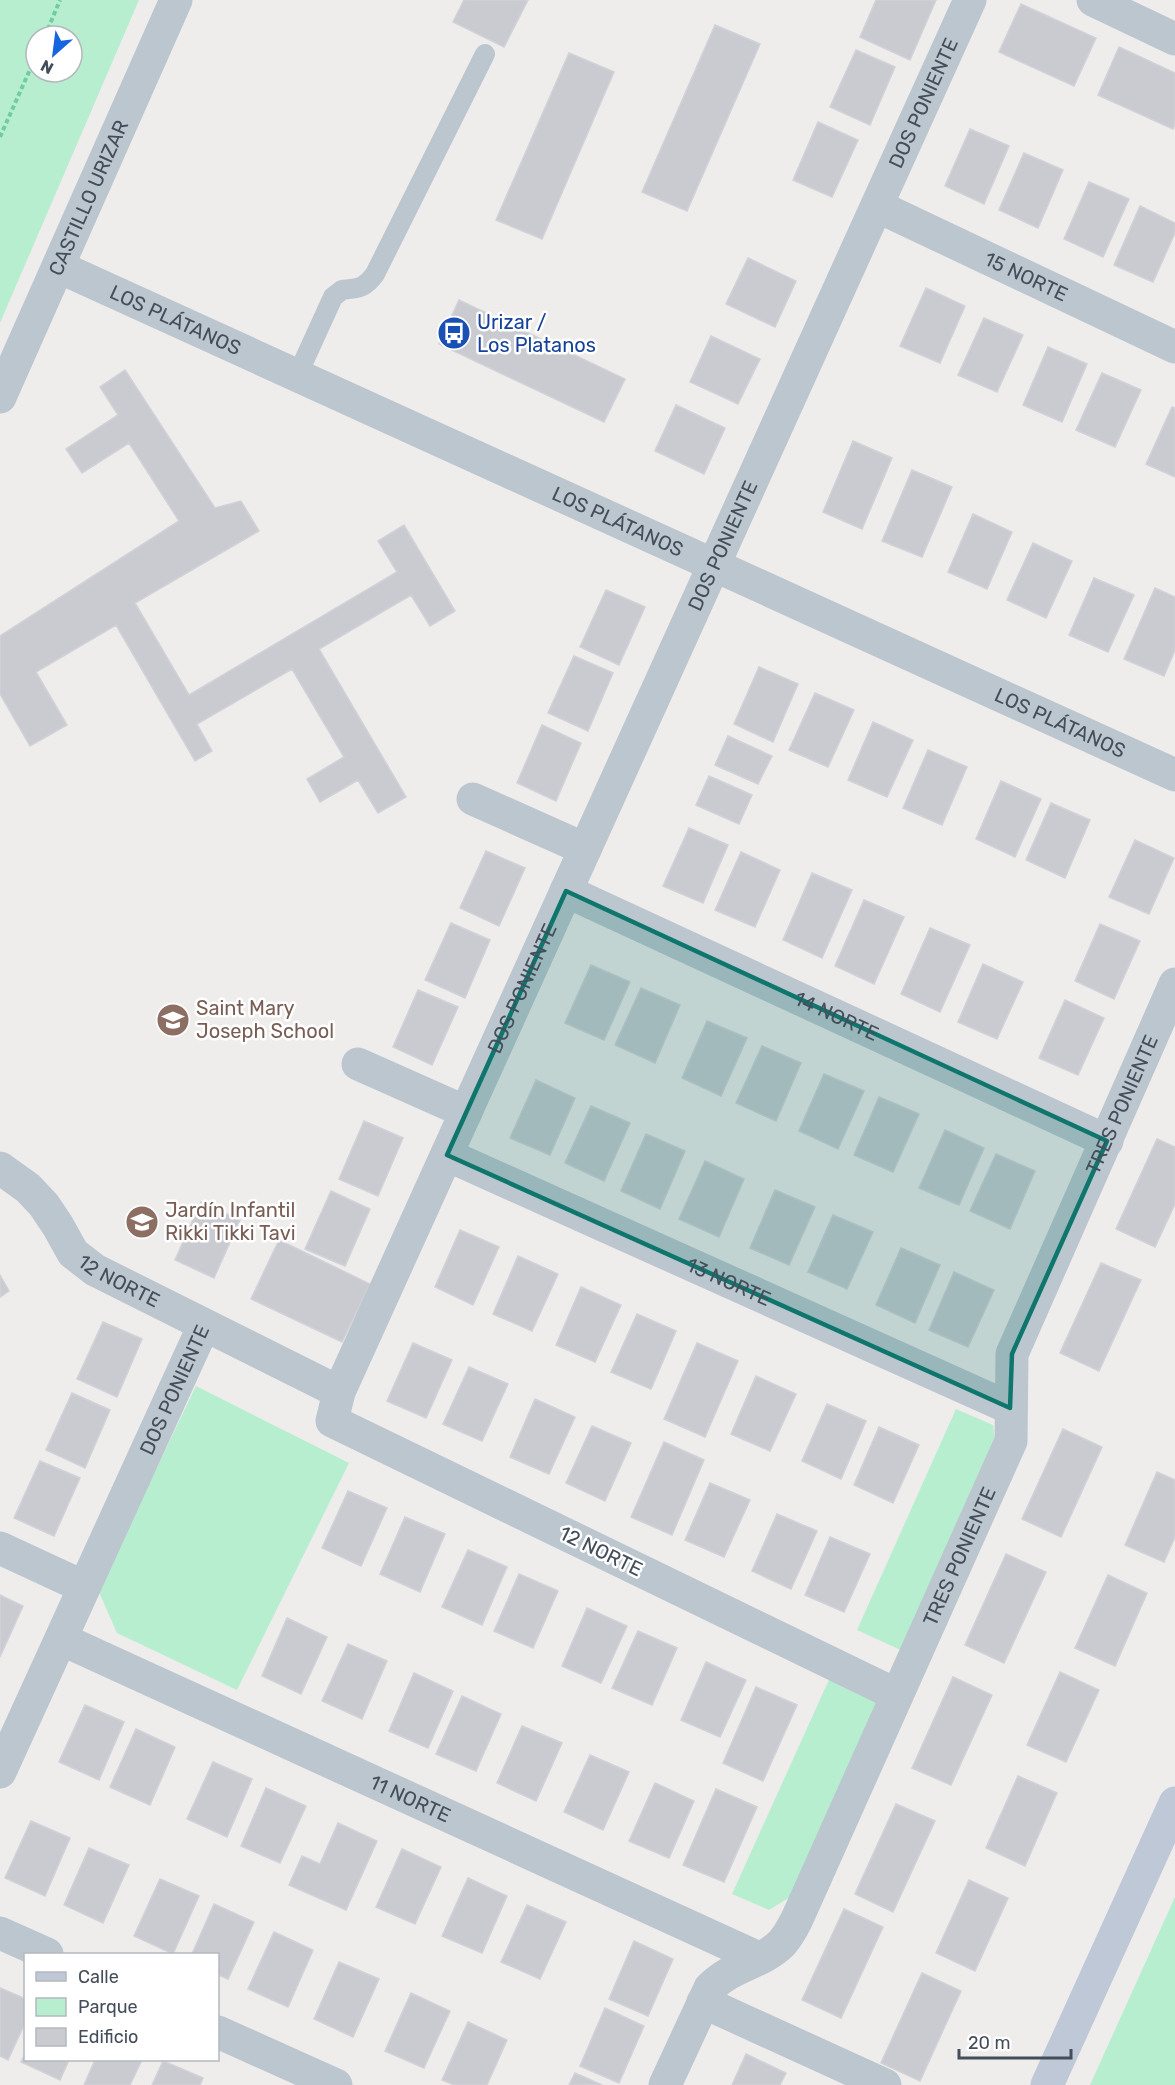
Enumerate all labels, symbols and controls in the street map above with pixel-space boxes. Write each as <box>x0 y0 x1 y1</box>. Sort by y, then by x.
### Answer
north arrow <box>24 24 84 84</box>
street label: DOS PONIENTE <box>883 34 963 172</box>
text: N <box>38 56 57 78</box>
street label: CASTILLO URIZAR <box>43 116 133 279</box>
street label: 15 NORTE <box>981 247 1072 307</box>
street label: LOS PLÁTANOS <box>106 280 245 360</box>
place label: Urizar / Los Platanos <box>477 310 596 357</box>
bus stop icon: Urizar / Los Platanos <box>436 315 472 351</box>
street label: DOS PONIENTE <box>683 477 763 614</box>
street label: LOS PLÁTANOS <box>548 481 687 562</box>
street label: LOS PLÁTANOS <box>991 683 1129 763</box>
street label: DOS PONIENTE <box>482 920 562 1057</box>
street label: 14 NORTE <box>791 986 882 1046</box>
place label: Saint Mary Joseph School <box>196 996 334 1043</box>
school or university icon: Saint Mary Joseph School <box>155 1002 191 1038</box>
street label: TRES PONIENTE <box>1081 1031 1163 1178</box>
place label: Jardín Infantil Rikki Tikki Tavi <box>165 1198 296 1245</box>
school or university icon: Jardín Infantil Rikki Tikki Tavi <box>124 1204 160 1240</box>
street label: 12 NORTE <box>73 1249 164 1312</box>
street label: 13 NORTE <box>683 1252 775 1311</box>
street label: DOS PONIENTE <box>134 1321 214 1459</box>
street label: TRES PONIENTE <box>918 1483 1001 1630</box>
street label: 12 NORTE <box>556 1521 646 1581</box>
street label: 11 NORTE <box>366 1770 454 1827</box>
legend <box>24 1953 219 2061</box>
text: Calle <box>78 1966 119 1988</box>
text: Parque <box>78 1996 138 2018</box>
scale bar <box>959 2022 1072 2060</box>
text: Edificio <box>78 2026 138 2048</box>
text: 20 m <box>968 2032 1010 2054</box>

